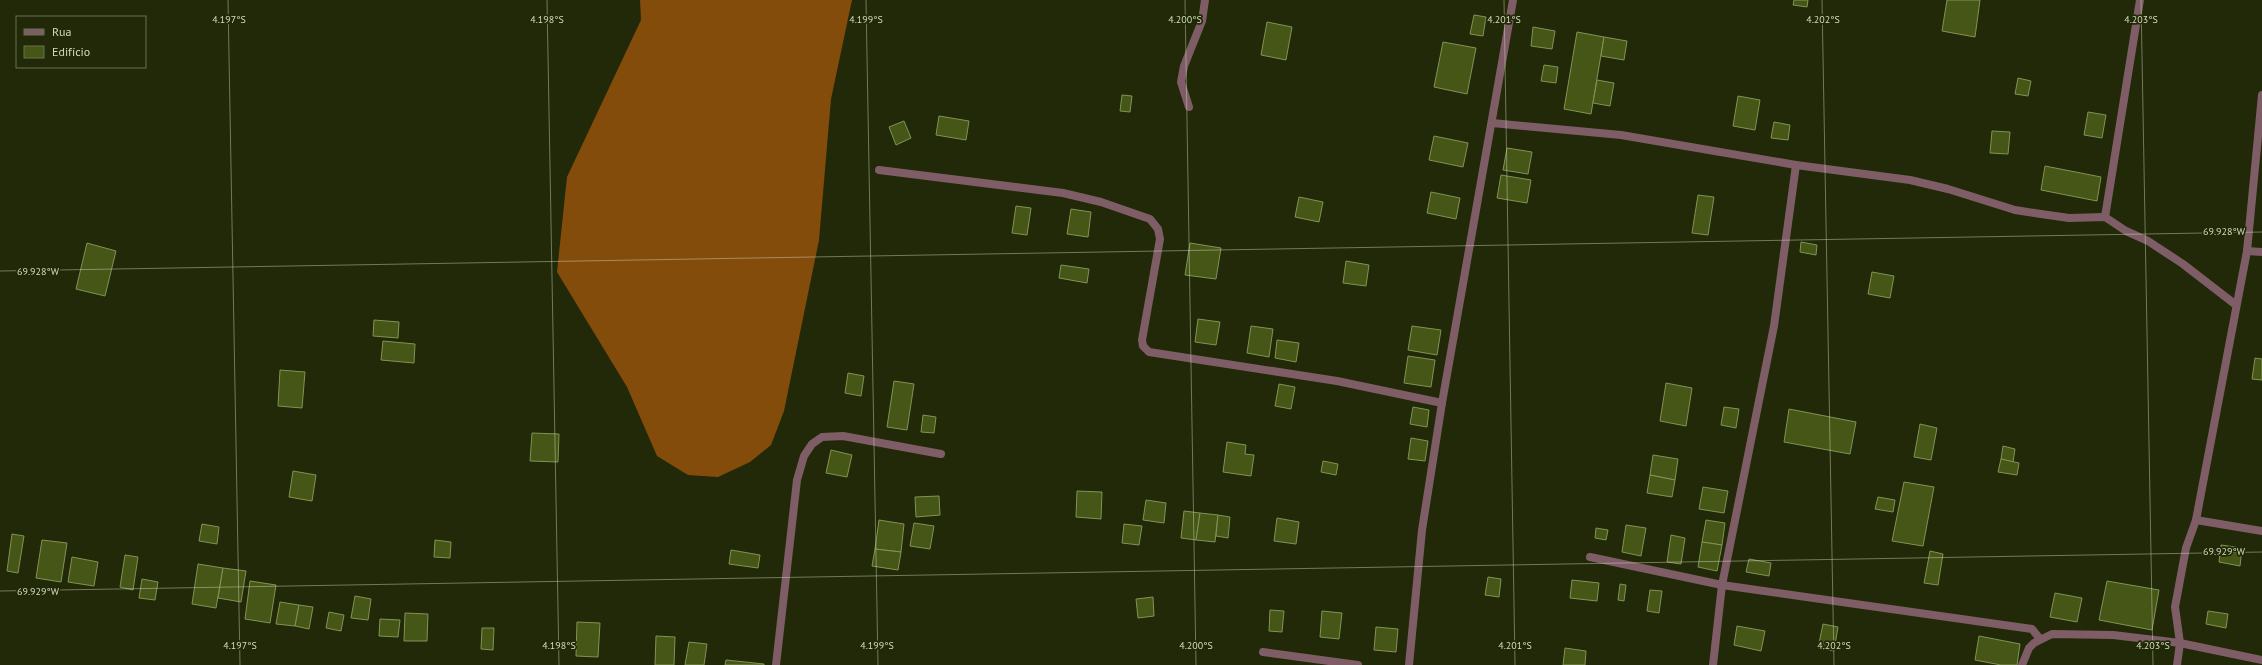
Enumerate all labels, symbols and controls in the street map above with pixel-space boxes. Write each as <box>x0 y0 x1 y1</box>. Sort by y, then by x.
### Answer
text: 4.197°S <box>212 13 246 26</box>
text: 4.198°S <box>530 13 564 26</box>
text: 4.199°S <box>849 13 883 26</box>
text: 4.200°S <box>1168 13 1202 26</box>
text: 4.201°S <box>1487 13 1521 26</box>
text: 4.202°S <box>1806 13 1840 26</box>
text: 4.203°S <box>2124 13 2158 26</box>
legend <box>16 16 146 68</box>
text: Rua <box>52 24 71 39</box>
text: Edifício <box>52 44 90 59</box>
text: 69.928°W <box>2203 225 2246 238</box>
text: 69.928°W <box>17 265 60 278</box>
text: 69.929°W <box>2203 545 2246 558</box>
text: 69.929°W <box>17 585 60 598</box>
text: 4.197°S <box>223 639 257 652</box>
text: 4.198°S <box>542 639 576 652</box>
text: 4.199°S <box>860 639 894 652</box>
text: 4.200°S <box>1179 639 1213 652</box>
text: 4.201°S <box>1498 639 1532 652</box>
text: 4.202°S <box>1817 639 1851 652</box>
text: 4.203°S <box>2136 639 2170 652</box>

